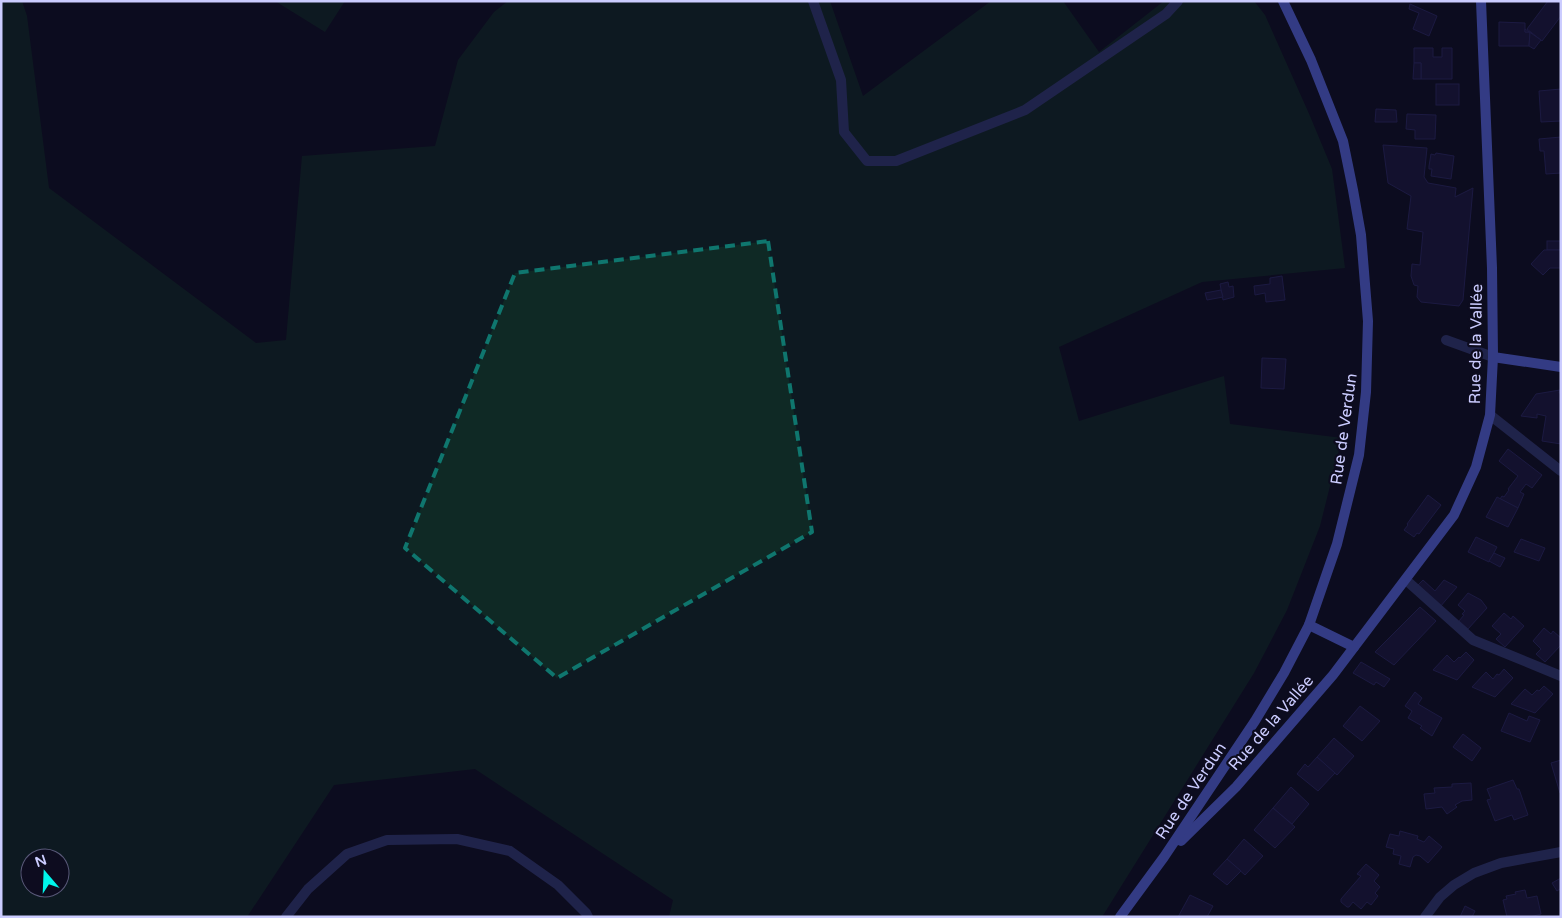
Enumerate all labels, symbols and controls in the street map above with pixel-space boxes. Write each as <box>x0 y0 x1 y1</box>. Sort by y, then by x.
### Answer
street label: Rue de la Vallée <box>1465 284 1487 404</box>
street label: Rue de Verdun <box>1326 372 1362 486</box>
street label: Rue de la Vallée <box>1224 671 1318 775</box>
street label: Rue de Verdun <box>1151 739 1231 843</box>
north arrow <box>20 848 70 898</box>
text: N <box>33 851 49 871</box>

